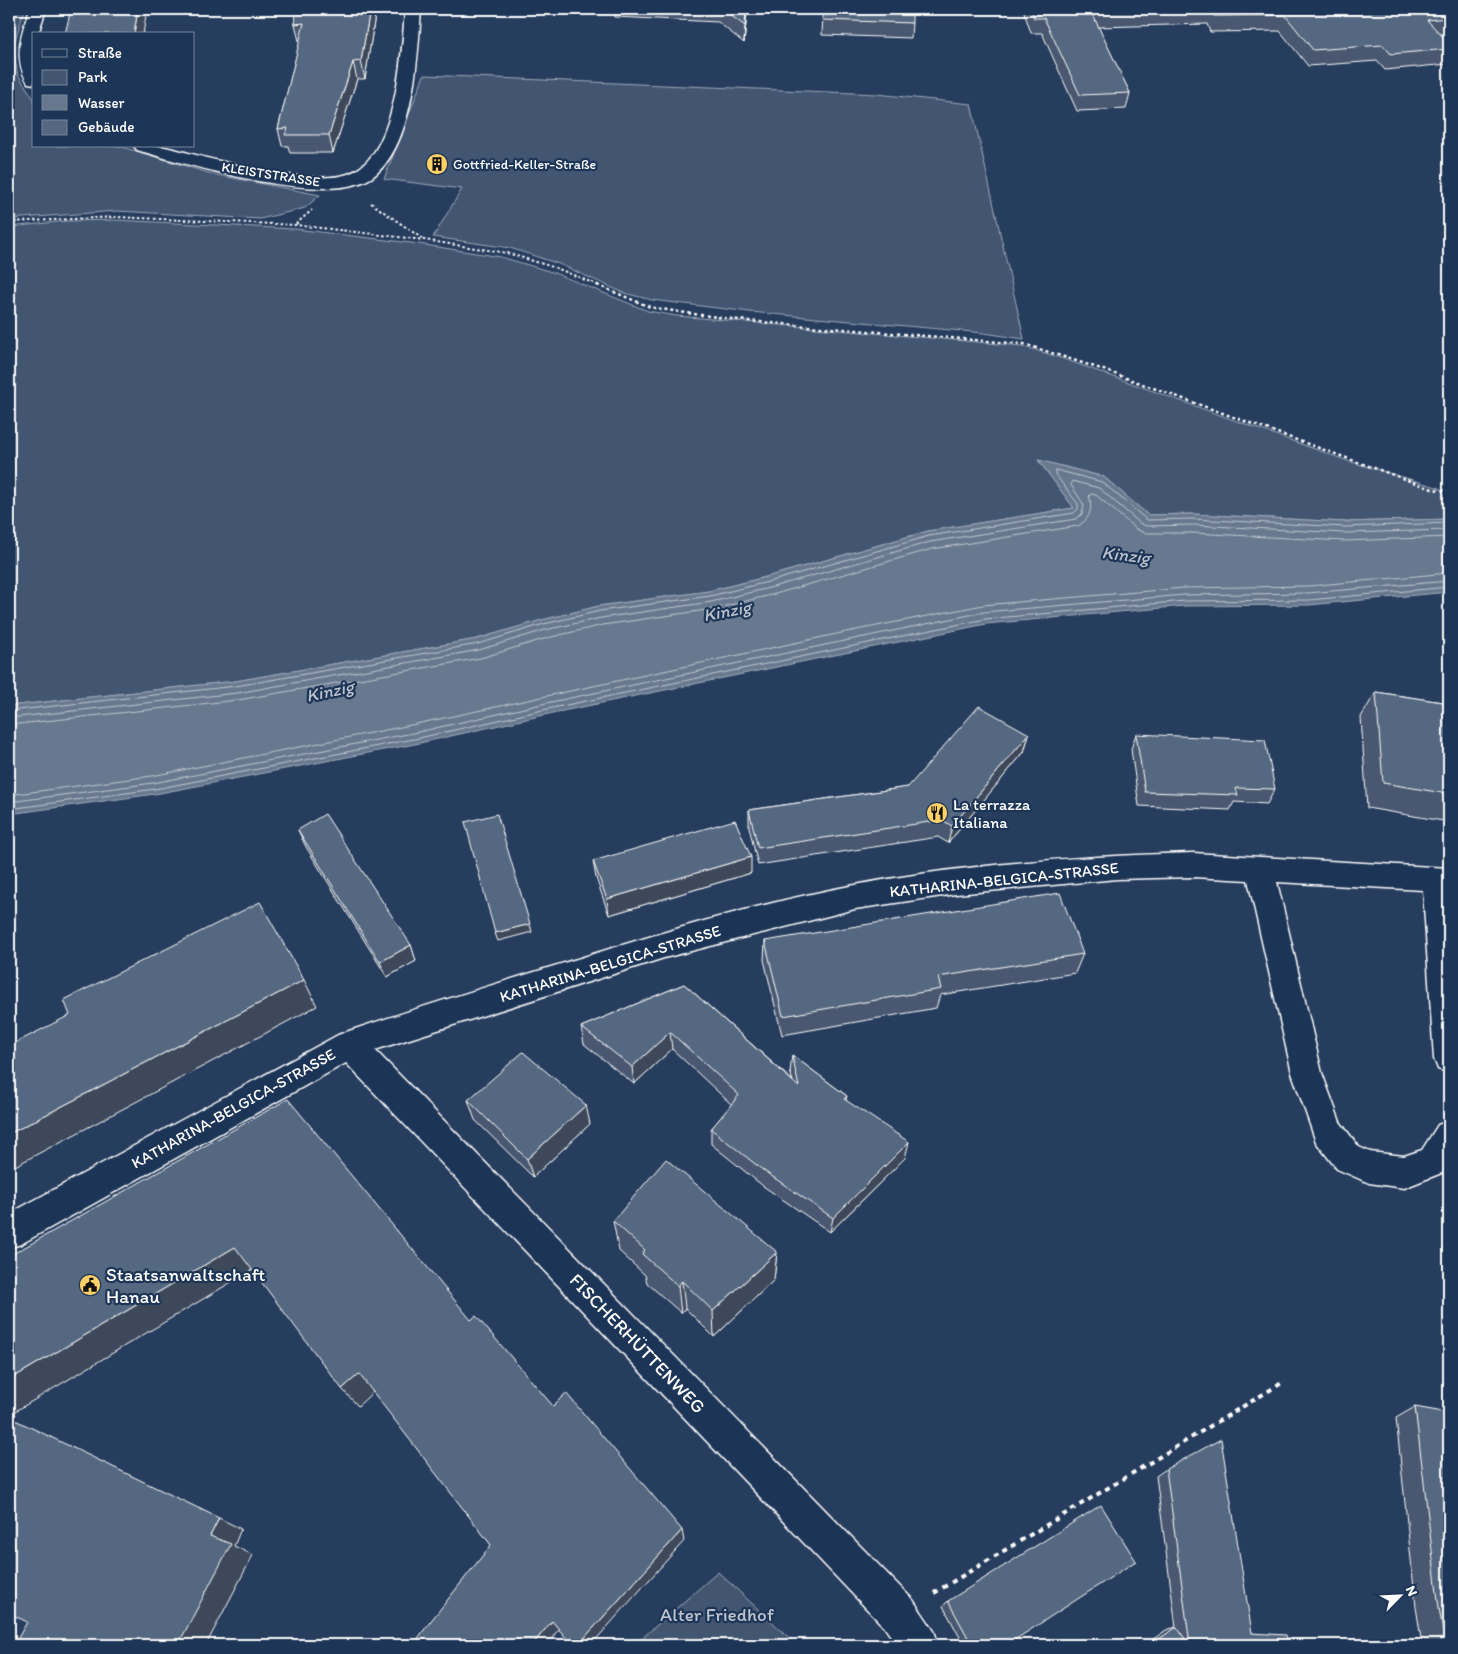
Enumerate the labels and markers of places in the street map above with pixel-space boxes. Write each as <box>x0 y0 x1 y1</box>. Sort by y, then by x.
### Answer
building icon: Gottfried-Keller-Straße <box>425 152 449 176</box>
place label: Gottfried-Keller-Straße <box>453 156 596 173</box>
place label: La terrazza Italiana <box>953 795 1031 832</box>
restaurant icon: La terrazza Italiana <box>925 801 949 825</box>
place label: Staatsanwaltschaft Hanau <box>106 1263 266 1308</box>
public building icon: Staatsanwaltschaft Hanau <box>78 1273 102 1297</box>

